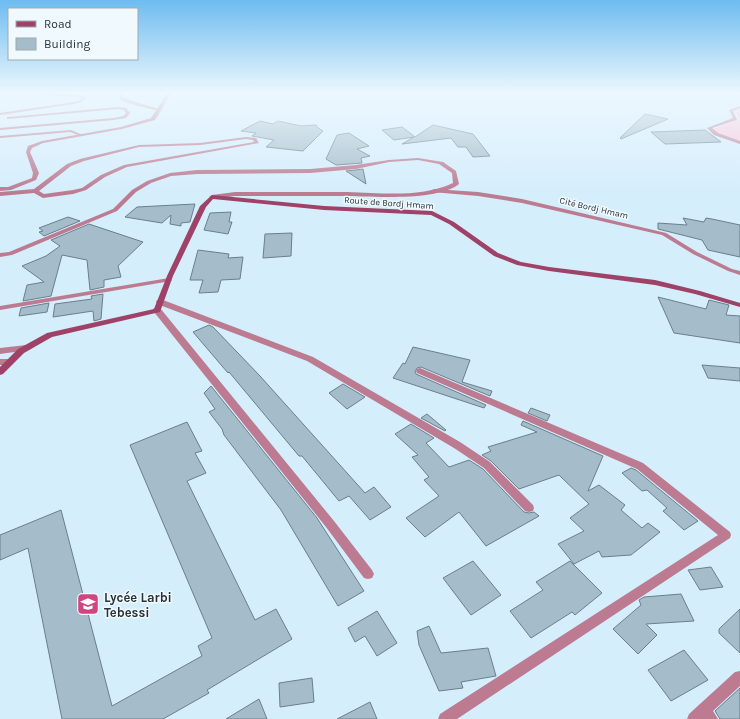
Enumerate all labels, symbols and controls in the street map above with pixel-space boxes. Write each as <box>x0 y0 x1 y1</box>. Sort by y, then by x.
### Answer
legend <box>8 8 138 60</box>
text: Road <box>44 17 72 31</box>
text: Building <box>44 37 91 51</box>
street label: Route de Bordj Hmam <box>344 195 434 211</box>
street label: Cité Bordj Hmam <box>559 195 629 221</box>
place label: Lycée Larbi Tebessi <box>104 590 172 620</box>
school or university icon: Lycée Larbi Tebessi <box>75 591 101 617</box>

